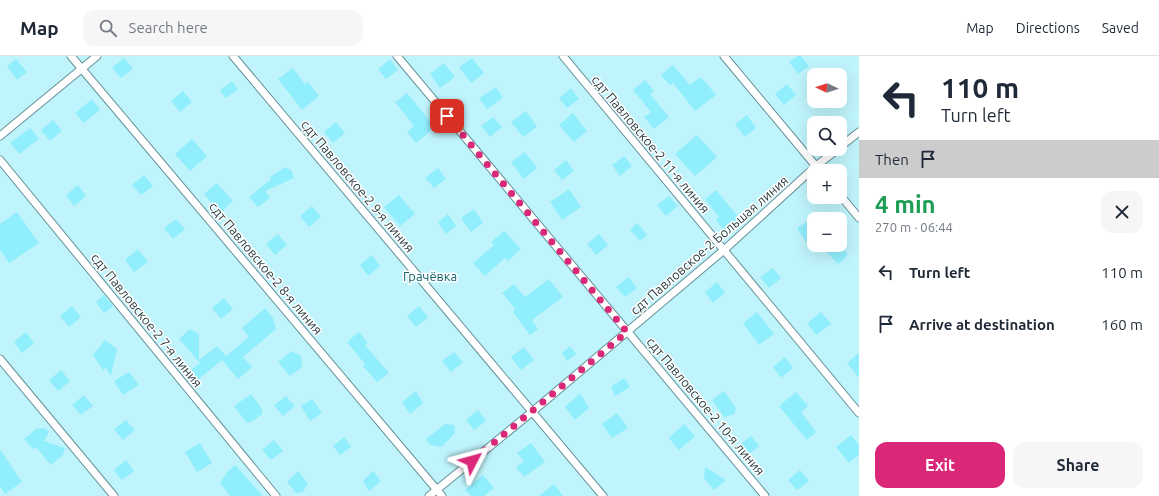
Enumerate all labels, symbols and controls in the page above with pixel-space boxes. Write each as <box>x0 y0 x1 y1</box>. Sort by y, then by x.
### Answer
search box <box>83 10 363 46</box>
text: Map <box>20 17 59 39</box>
icon: search <box>97 17 119 39</box>
text: Search here <box>129 19 208 36</box>
text: Map <box>966 20 994 36</box>
text: Directions <box>1016 20 1080 36</box>
text: Saved <box>1102 20 1139 36</box>
north arrow <box>807 68 847 108</box>
map controls <box>807 68 847 252</box>
street label: сдт Павловское-2 11-я линия <box>589 72 713 216</box>
icon: left <box>875 72 927 124</box>
text: 110 m <box>941 72 1019 103</box>
pin <box>430 99 464 133</box>
icon: arrive <box>436 105 458 127</box>
text: Turn left <box>941 105 1011 125</box>
button: search <box>807 116 847 156</box>
street label: сдт Павловское-2 9-я линия <box>299 117 417 255</box>
icon: arrive <box>917 148 939 170</box>
text: Then <box>875 151 909 168</box>
button: + <box>807 164 847 204</box>
street label: сдт Павловское-2 Большая линия <box>627 173 791 317</box>
text: 4 min <box>875 191 936 218</box>
button: close <box>1101 191 1143 233</box>
street label: сдт Павловское-2 8-я линия <box>207 199 325 337</box>
button: − <box>807 212 847 252</box>
text: 270 m · 06:44 <box>875 220 953 234</box>
street label: сдт Павловское-2 7-я линия <box>89 250 205 390</box>
icon: left <box>875 261 897 283</box>
text: Turn left <box>909 264 970 281</box>
text: 110 m <box>1101 264 1143 281</box>
park label: Грачёвка <box>403 269 457 283</box>
icon: arrive <box>875 313 897 335</box>
text: Arrive at destination <box>909 316 1055 333</box>
text: 160 m <box>1101 316 1143 333</box>
street label: сдт Павловское-2 10-я линия <box>644 334 768 478</box>
position arrow <box>451 440 493 482</box>
button: Exit <box>875 442 1005 488</box>
button: Share <box>1013 442 1143 488</box>

